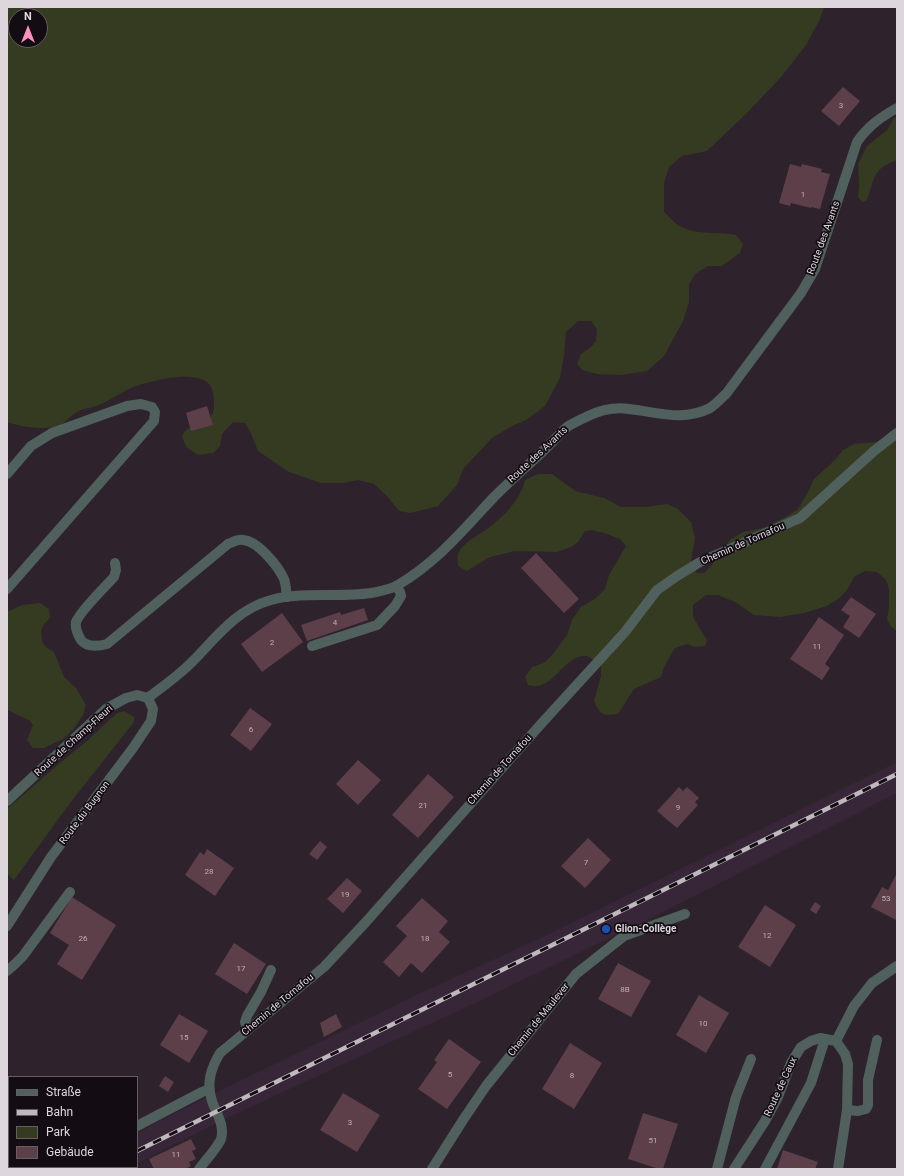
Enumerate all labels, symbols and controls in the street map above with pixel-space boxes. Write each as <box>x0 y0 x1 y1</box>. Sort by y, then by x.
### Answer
north arrow <box>8 8 48 48</box>
text: N <box>24 10 32 23</box>
house number: 3 <box>839 101 843 111</box>
house number: 1 <box>801 190 805 200</box>
street label: Route des Avants <box>805 200 843 276</box>
street label: Route des Avants <box>506 424 570 486</box>
street label: Chemin de Tornafou <box>699 520 787 568</box>
house number: 4 <box>333 618 337 628</box>
house number: 2 <box>270 638 274 648</box>
house number: 11 <box>813 642 821 652</box>
street label: Route de Champ-Fleuri <box>32 703 116 779</box>
house number: 6 <box>249 725 253 735</box>
street label: Chemin de Tornafou <box>465 732 535 808</box>
street label: Route du Bugnon <box>57 779 113 847</box>
house number: 21 <box>419 801 427 811</box>
house number: 9 <box>676 803 680 813</box>
house number: 7 <box>584 858 588 868</box>
house number: 28 <box>205 867 213 877</box>
house number: 19 <box>341 890 349 900</box>
house number: 53 <box>882 894 890 904</box>
marker: Glion-Collège <box>600 923 612 935</box>
place label: Glion-Collège <box>615 923 676 935</box>
house number: 12 <box>763 931 771 941</box>
house number: 26 <box>79 934 87 944</box>
house number: 18 <box>421 934 429 944</box>
house number: 17 <box>237 964 245 974</box>
street label: Chemin de Tornafou <box>240 971 316 1039</box>
street label: Chemin de Maulever <box>506 981 572 1059</box>
house number: 8B <box>620 985 630 995</box>
house number: 10 <box>699 1019 707 1029</box>
house number: 15 <box>180 1033 188 1043</box>
street label: Route de Caux <box>762 1055 800 1119</box>
house number: 5 <box>448 1070 452 1080</box>
house number: 8 <box>570 1071 574 1081</box>
legend <box>8 1076 138 1168</box>
text: Straße <box>46 1085 81 1099</box>
text: Bahn <box>46 1105 73 1119</box>
house number: 3 <box>348 1118 352 1128</box>
text: Park <box>46 1125 70 1139</box>
house number: 51 <box>649 1136 657 1146</box>
text: Gebäude <box>46 1145 94 1159</box>
house number: 11 <box>172 1150 180 1160</box>

